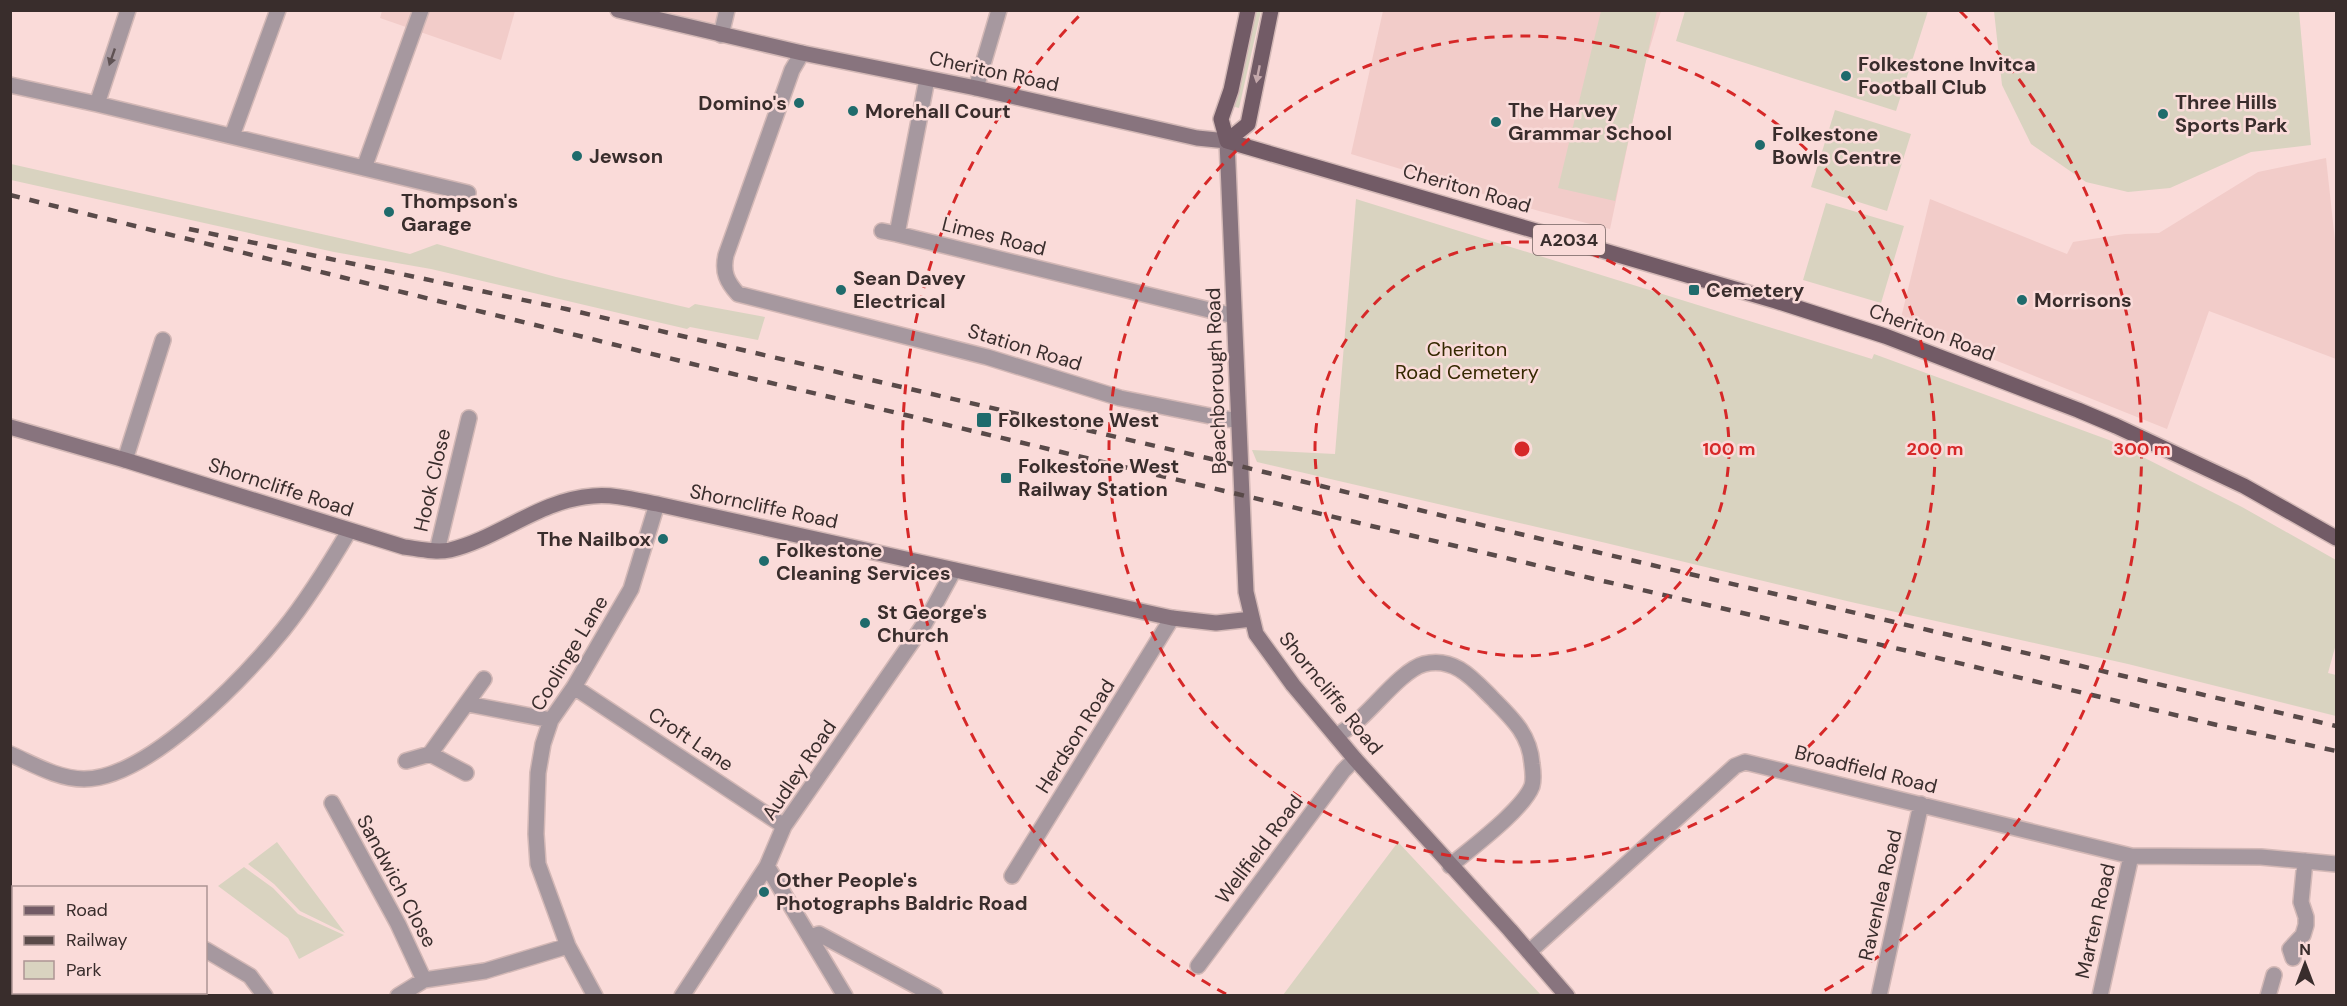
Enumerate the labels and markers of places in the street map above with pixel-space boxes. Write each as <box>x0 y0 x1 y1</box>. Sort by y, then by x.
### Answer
place label: Folkestone Invitca Football Club <box>1858 51 2036 100</box>
marker: Folkestone Invitca Football Club <box>1839 69 1853 83</box>
place label: Three Hills Sports Park <box>2175 89 2288 138</box>
place label: Domino's <box>698 90 787 116</box>
marker: Domino's <box>792 96 806 110</box>
place label: The Harvey Grammar School <box>1508 97 1672 146</box>
place label: Morehall Court <box>865 98 1011 124</box>
marker: Morehall Court <box>846 104 860 118</box>
marker: Three Hills Sports Park <box>2156 107 2170 121</box>
marker: The Harvey Grammar School <box>1489 115 1503 129</box>
place label: Folkestone Bowls Centre <box>1772 121 1902 170</box>
marker: Folkestone Bowls Centre <box>1753 138 1767 152</box>
place label: Jewson <box>589 143 663 169</box>
marker: Jewson <box>570 149 584 163</box>
place label: Thompson's Garage <box>401 188 518 237</box>
marker: Thompson's Garage <box>382 205 396 219</box>
place label: Sean Davey Electrical <box>853 265 966 314</box>
place label: Cemetery <box>1706 277 1804 303</box>
marker: Sean Davey Electrical <box>834 283 848 297</box>
marker: Cemetery <box>1687 283 1701 297</box>
place label: Morrisons <box>2034 287 2132 313</box>
marker: Morrisons <box>2015 293 2029 307</box>
place label: Folkestone West <box>998 407 1159 433</box>
marker: Folkestone West <box>975 411 993 429</box>
centre of rings <box>1512 439 1532 459</box>
place label: Folkestone West Railway Station <box>1018 453 1179 502</box>
marker: Folkestone West Railway Station <box>999 471 1013 485</box>
place label: The Nailbox <box>537 526 652 552</box>
marker: The Nailbox <box>656 532 670 546</box>
place label: Folkestone Cleaning Services <box>776 537 951 586</box>
marker: Folkestone Cleaning Services <box>757 554 771 568</box>
place label: St George's Church <box>877 599 987 648</box>
marker: St George's Church <box>858 616 872 630</box>
place label: Other People's Photographs Baldric Road <box>776 867 1027 916</box>
marker: Other People's Photographs Baldric Road <box>757 885 771 899</box>

